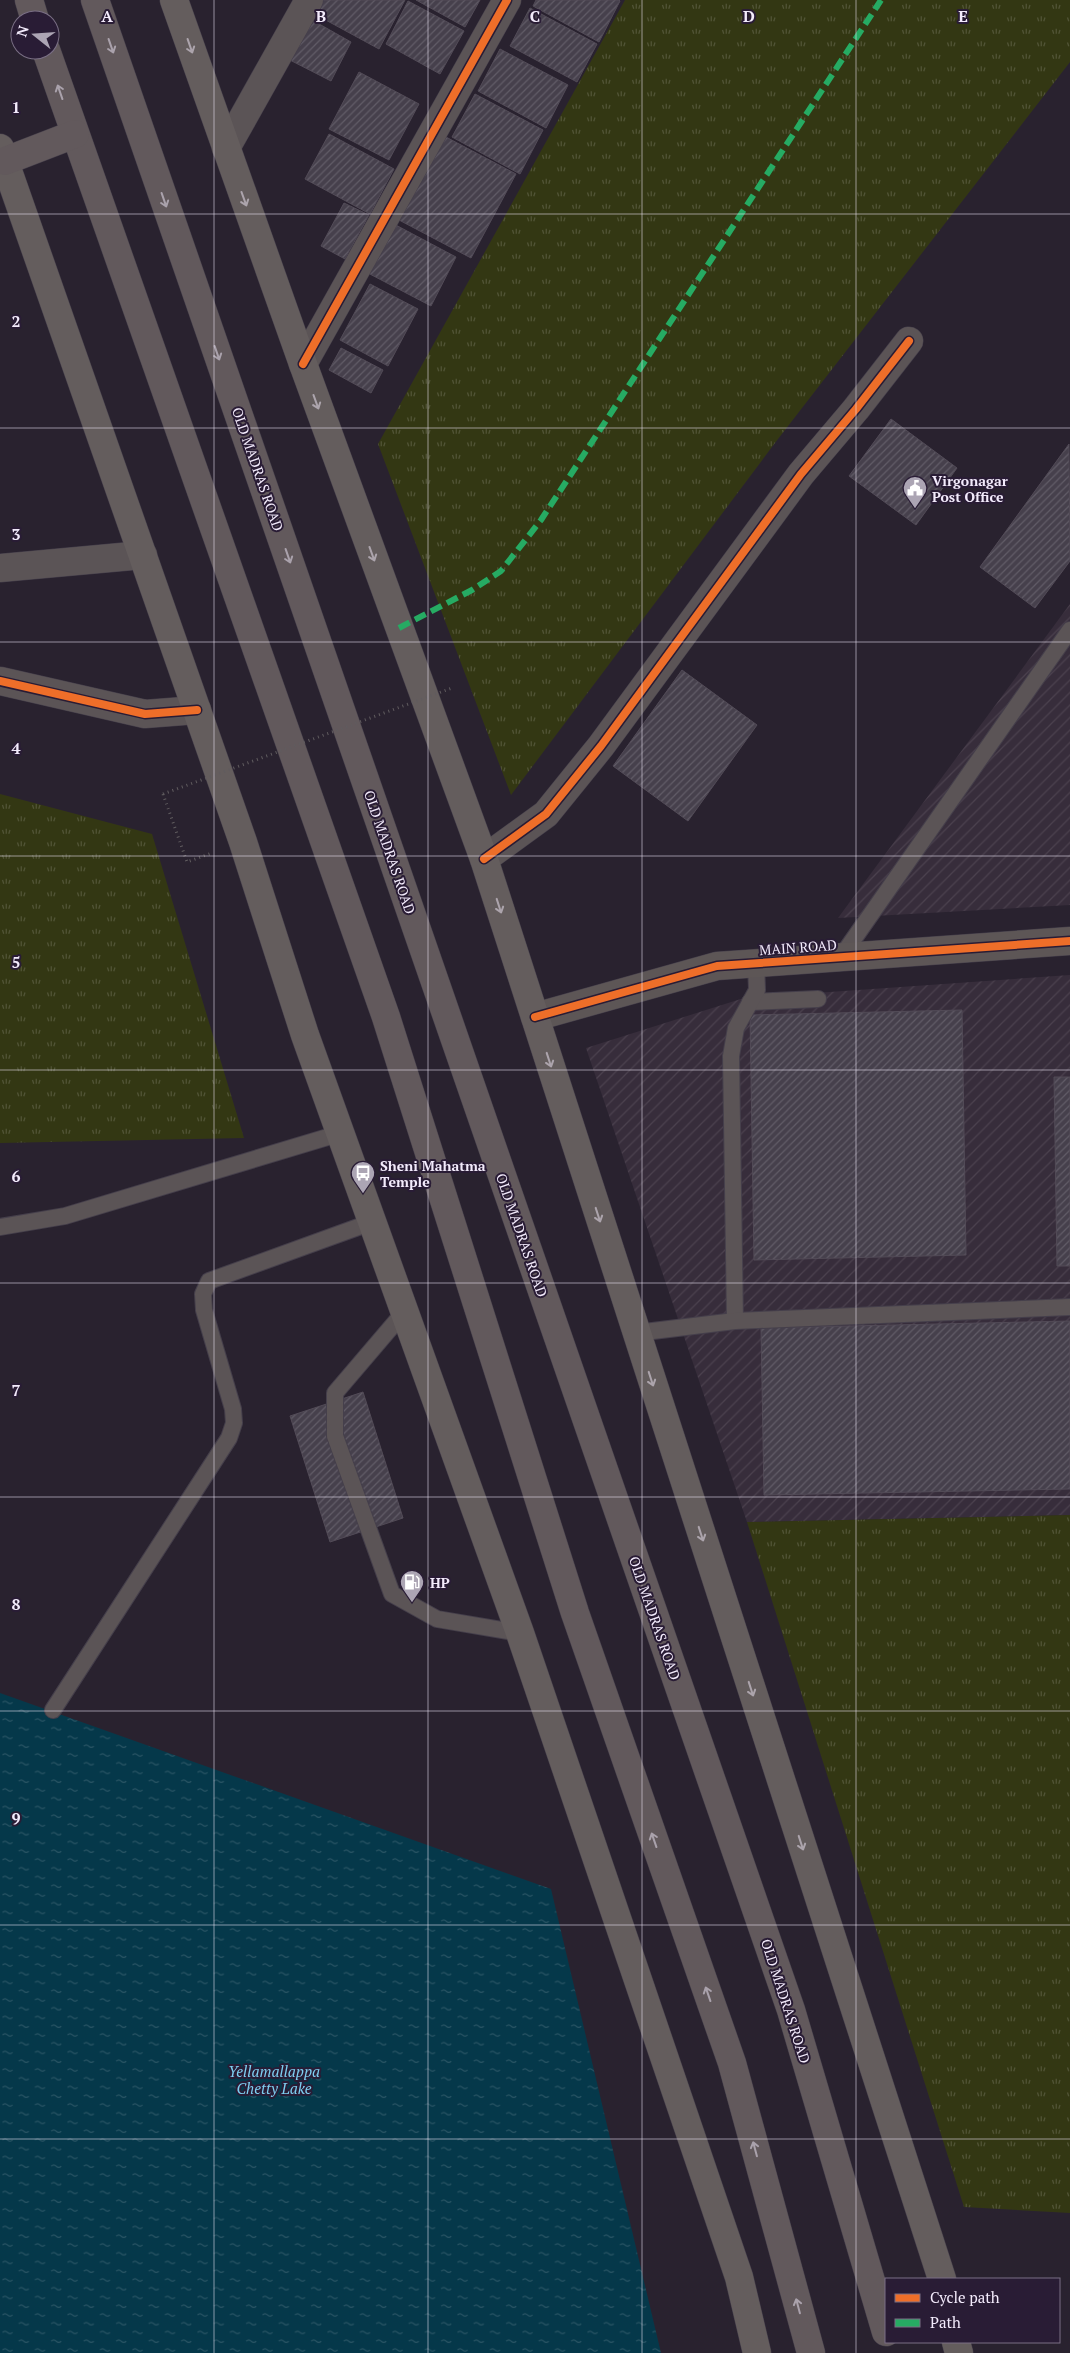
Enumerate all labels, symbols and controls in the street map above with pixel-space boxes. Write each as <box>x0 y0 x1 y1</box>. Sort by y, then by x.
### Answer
text: A <box>101 5 113 27</box>
text: B <box>316 5 326 27</box>
text: C <box>530 5 540 27</box>
text: D <box>743 5 755 27</box>
text: E <box>958 5 968 27</box>
north arrow <box>10 10 60 60</box>
text: N <box>11 23 33 39</box>
one-way arrow <box>107 38 116 53</box>
one-way arrow <box>186 38 195 53</box>
one-way arrow <box>55 85 64 100</box>
text: 1 <box>11 96 21 118</box>
one-way arrow <box>160 191 170 207</box>
one-way arrow <box>240 191 249 206</box>
text: 2 <box>11 310 21 332</box>
one-way arrow <box>213 345 223 361</box>
one-way arrow <box>312 393 321 409</box>
street label: OLD MADRAS ROAD <box>228 404 288 534</box>
place label: Virgonagar Post Office <box>932 471 1008 506</box>
public building icon: Virgonagar Post Office <box>902 475 928 509</box>
text: 3 <box>11 523 21 545</box>
one-way arrow <box>368 546 377 562</box>
one-way arrow <box>284 548 293 564</box>
text: 4 <box>11 737 21 759</box>
street label: OLD MADRAS ROAD <box>360 787 420 917</box>
one-way arrow <box>494 897 504 913</box>
street label: MAIN ROAD <box>759 935 838 959</box>
text: 5 <box>11 951 21 973</box>
one-way arrow <box>544 1052 554 1068</box>
place label: Sheni Mahatma Temple <box>380 1156 486 1191</box>
bus stop icon: Sheni Mahatma Temple <box>350 1160 376 1194</box>
text: 6 <box>11 1165 21 1187</box>
street label: OLD MADRAS ROAD <box>492 1170 552 1300</box>
one-way arrow <box>594 1207 604 1223</box>
one-way arrow <box>647 1371 657 1387</box>
text: 7 <box>11 1379 21 1401</box>
one-way arrow <box>697 1526 707 1542</box>
street label: OLD MADRAS ROAD <box>625 1553 685 1683</box>
fuel station icon: HP <box>399 1569 425 1603</box>
place label: HP <box>430 1573 450 1592</box>
text: 8 <box>11 1593 21 1615</box>
one-way arrow <box>747 1680 757 1696</box>
text: 9 <box>11 1807 21 1829</box>
one-way arrow <box>649 1833 658 1849</box>
one-way arrow <box>797 1835 807 1851</box>
street label: OLD MADRAS ROAD <box>757 1936 815 2066</box>
one-way arrow <box>703 1987 712 2002</box>
water label: Yellamallappa Chetty Lake <box>228 2061 320 2098</box>
one-way arrow <box>750 2142 760 2158</box>
legend <box>885 2278 1060 2343</box>
text: Cycle path <box>930 2287 1000 2307</box>
one-way arrow <box>793 2298 802 2314</box>
text: Path <box>930 2312 961 2332</box>

